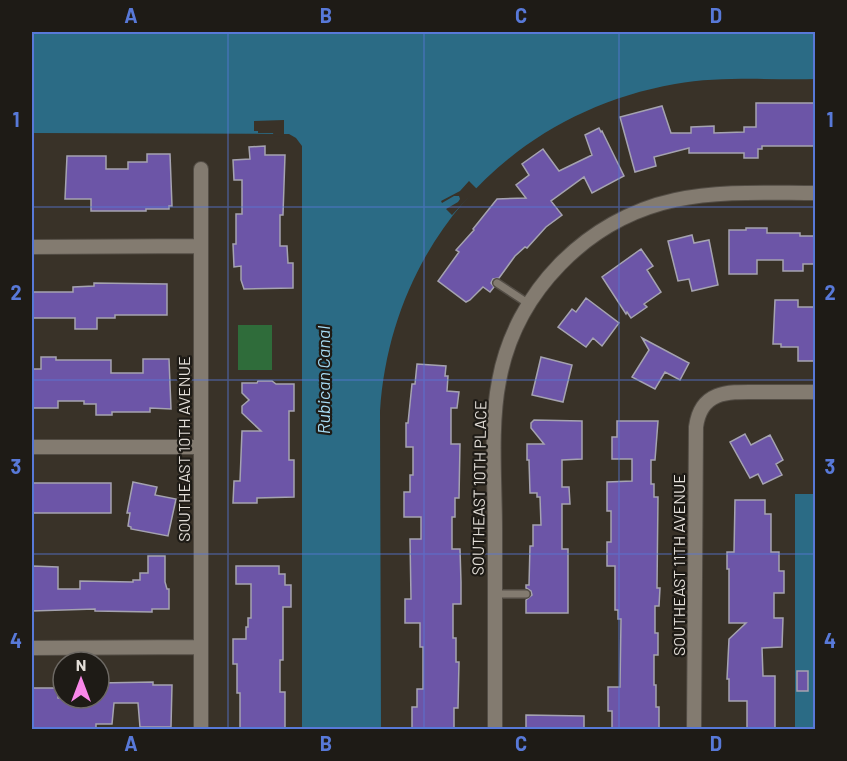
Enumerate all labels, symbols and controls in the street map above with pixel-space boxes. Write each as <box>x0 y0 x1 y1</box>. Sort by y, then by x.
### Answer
text: A <box>124 3 138 27</box>
text: B <box>320 3 332 27</box>
text: C <box>515 3 527 27</box>
text: D <box>710 3 722 27</box>
text: 1 <box>12 107 20 131</box>
text: 1 <box>826 107 834 131</box>
text: 2 <box>10 280 22 304</box>
text: 2 <box>824 280 836 304</box>
water label: Rubican Canal <box>312 326 334 434</box>
street label: SOUTHEAST 10TH AVENUE <box>174 356 193 542</box>
street label: SOUTHEAST 10TH PLACE <box>467 400 490 576</box>
text: 3 <box>11 454 21 478</box>
text: 3 <box>825 454 835 478</box>
street label: SOUTHEAST 11TH AVENUE <box>669 474 688 656</box>
text: 4 <box>10 628 22 652</box>
text: 4 <box>824 628 836 652</box>
north arrow <box>51 650 111 710</box>
text: N <box>76 655 86 674</box>
text: A <box>124 731 138 755</box>
text: B <box>320 731 332 755</box>
text: C <box>515 731 527 755</box>
text: D <box>710 731 722 755</box>

